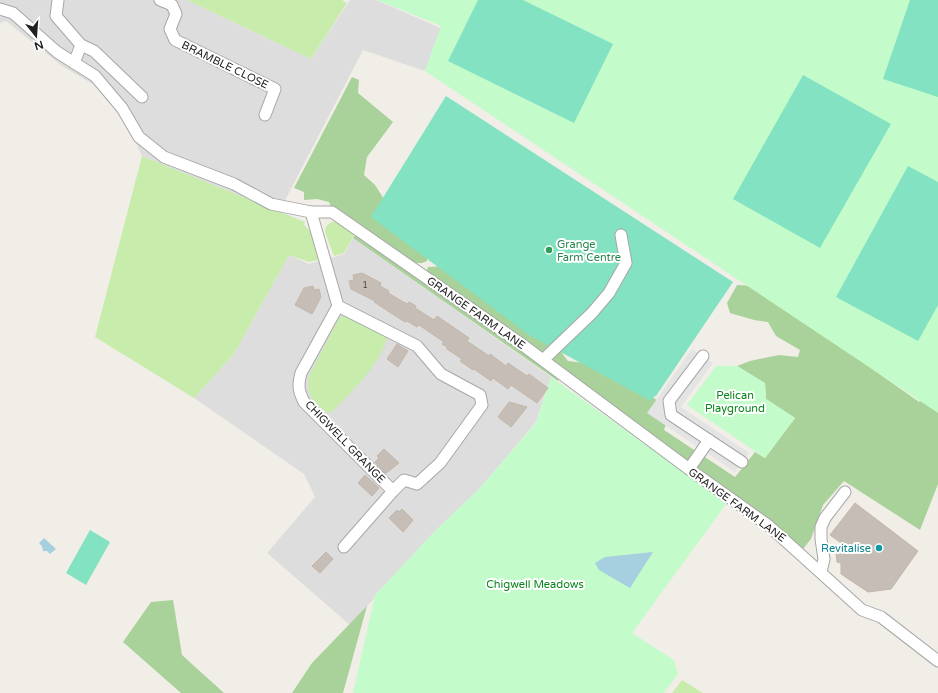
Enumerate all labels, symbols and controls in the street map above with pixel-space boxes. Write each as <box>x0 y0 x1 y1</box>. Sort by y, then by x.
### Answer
north arrow <box>16 16 56 56</box>
text: N <box>33 38 45 53</box>
street label: BRAMBLE CLOSE <box>180 38 270 92</box>
place label: Grange Farm Centre <box>557 238 621 264</box>
marker: Grange Farm Centre <box>544 245 554 255</box>
street label: GRANGE FARM LANE <box>424 274 528 352</box>
house number: 1 <box>362 280 368 291</box>
park label: Pelican Playground <box>705 389 765 415</box>
street label: CHIGWELL GRANGE <box>302 398 388 486</box>
street label: GRANGE FARM LANE <box>686 465 788 545</box>
place label: Revitalise <box>821 542 871 555</box>
marker: Revitalise <box>874 543 884 553</box>
park label: Chigwell Meadows <box>486 578 584 591</box>

